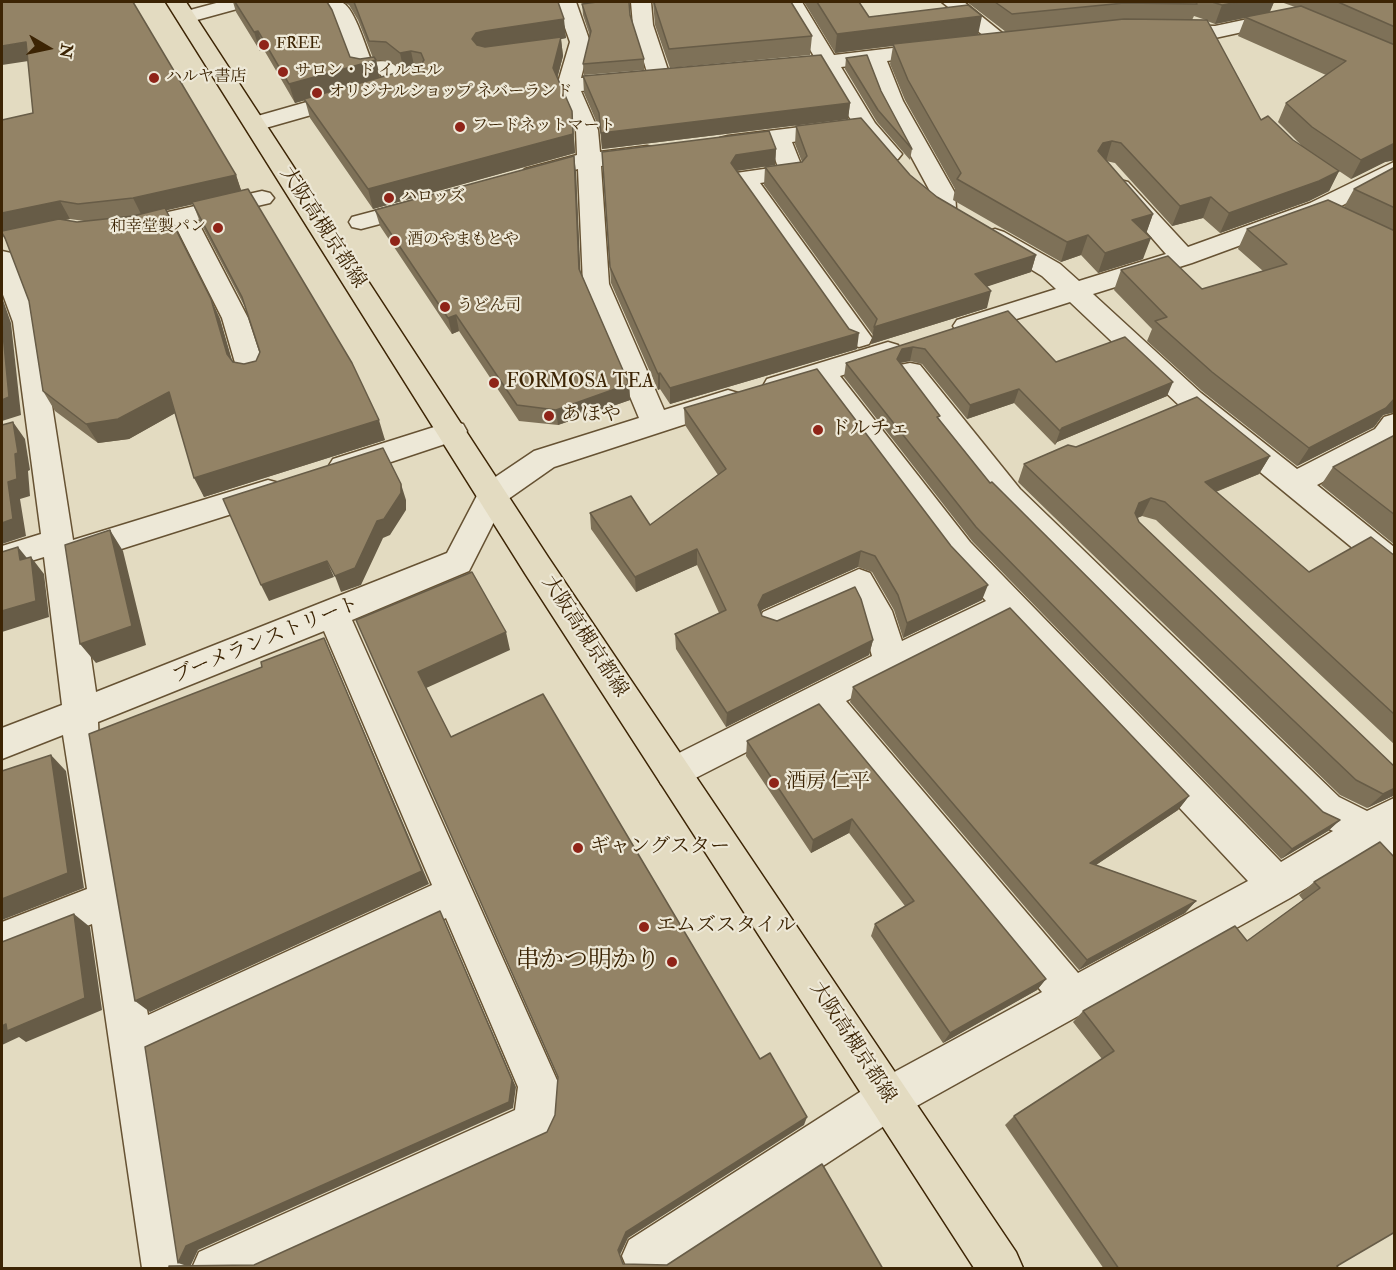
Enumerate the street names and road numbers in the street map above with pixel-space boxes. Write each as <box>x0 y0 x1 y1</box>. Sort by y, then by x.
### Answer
street label: 大阪高槻京都線 <box>274 163 370 293</box>
street label: 大阪高槻京都線 <box>536 572 632 702</box>
street label: ブーメランストリート <box>169 593 363 689</box>
street label: 大阪高槻京都線 <box>804 978 900 1108</box>

